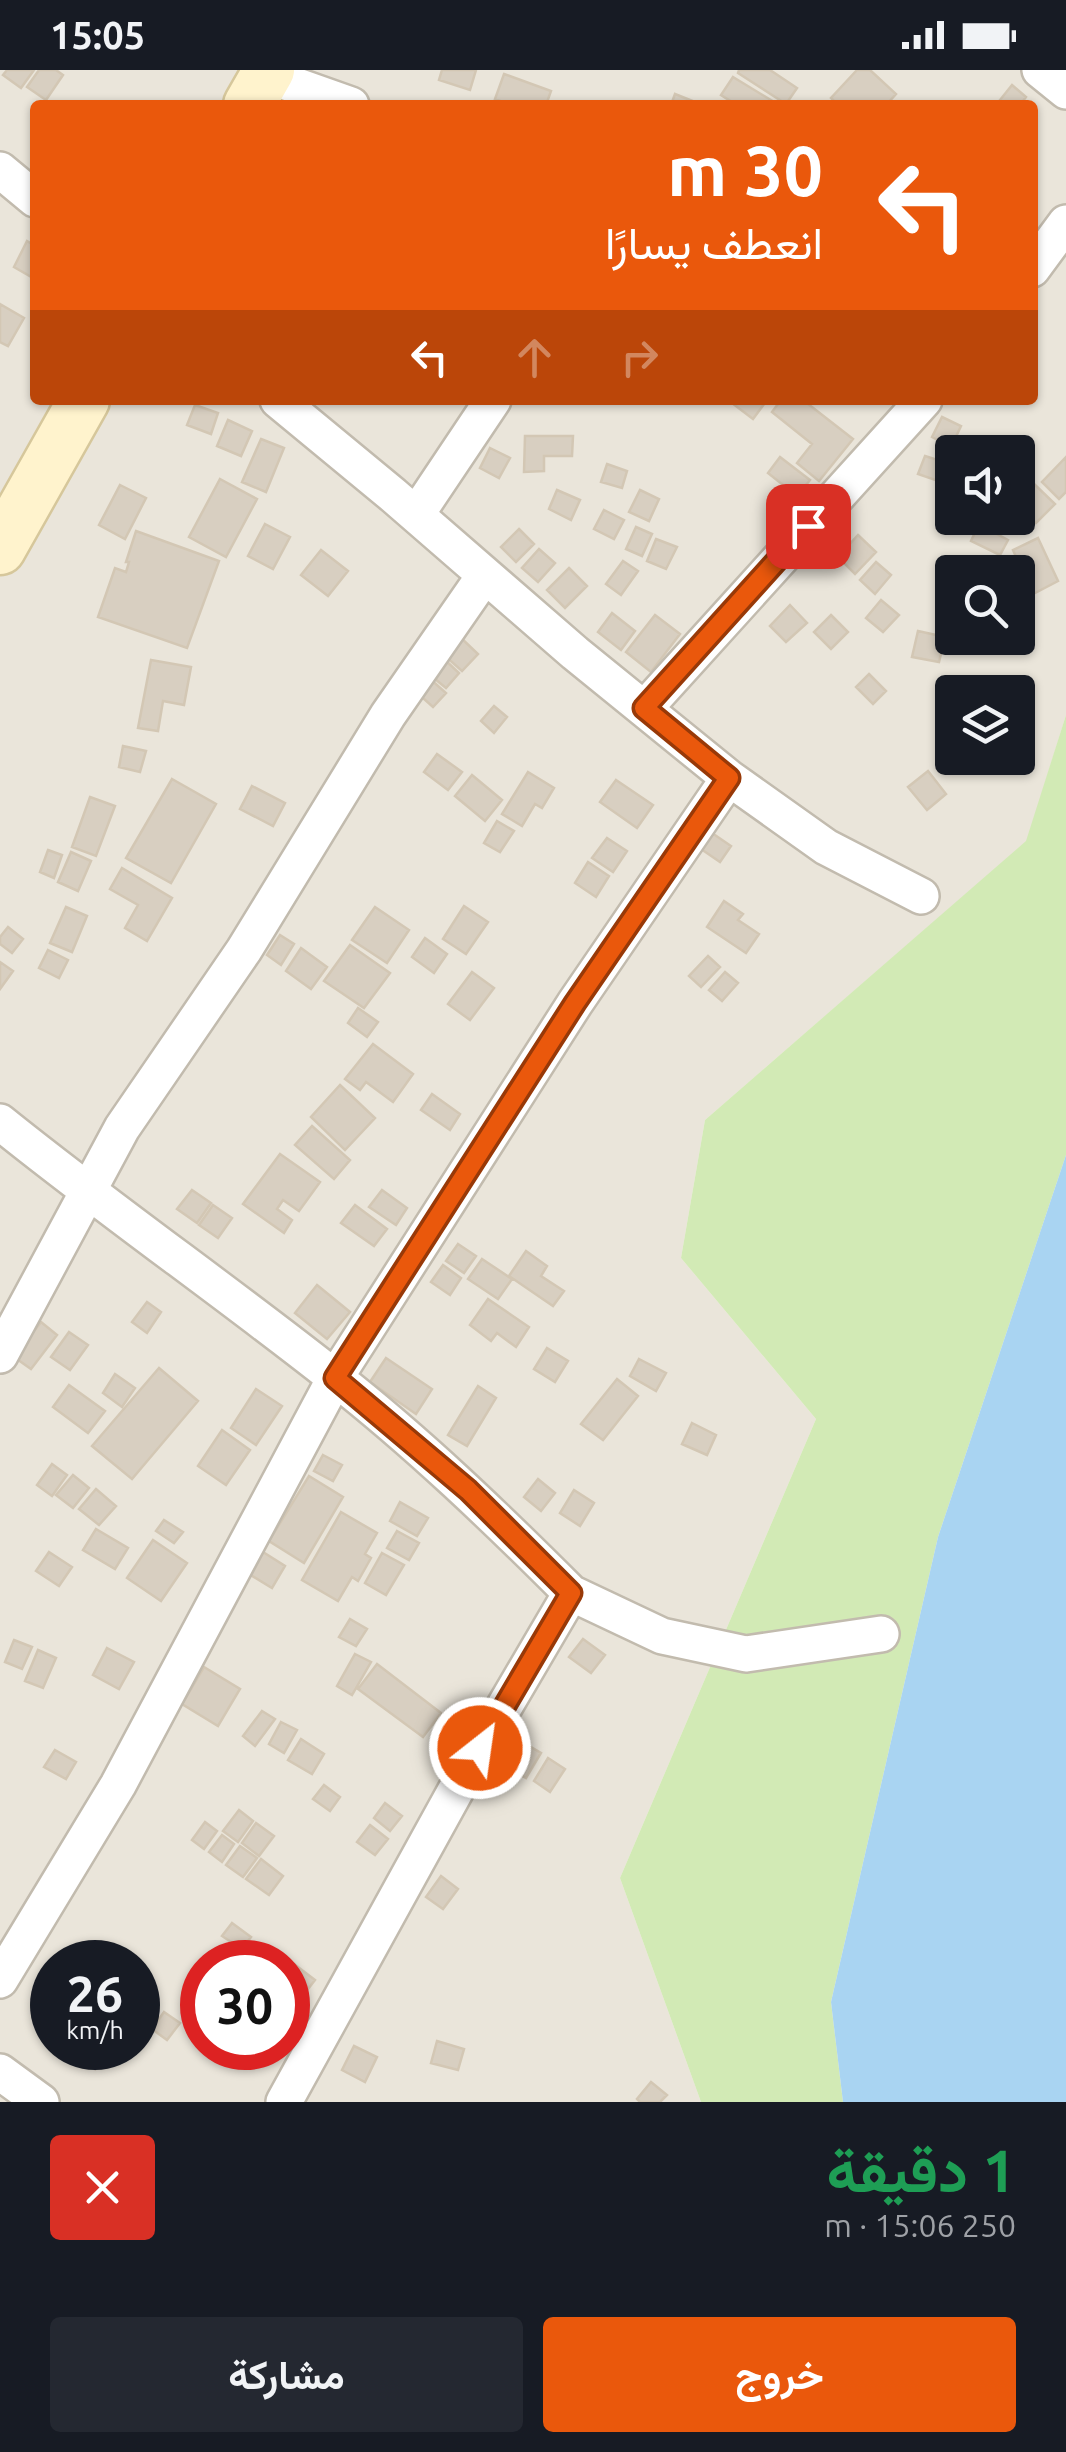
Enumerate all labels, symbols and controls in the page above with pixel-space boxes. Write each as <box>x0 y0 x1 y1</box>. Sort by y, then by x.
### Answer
text: 15:05 <box>50 14 145 56</box>
text: 30 m <box>667 131 823 209</box>
icon: left <box>858 140 988 270</box>
text: انعطف يسارًا <box>605 217 823 268</box>
icon: left <box>402 330 457 385</box>
icon: ahead <box>507 330 562 385</box>
icon: right <box>612 330 667 385</box>
map controls <box>935 435 1035 775</box>
button: sound <box>935 435 1035 535</box>
pin <box>766 484 851 569</box>
icon: arrive <box>781 499 836 554</box>
button: search <box>935 555 1035 655</box>
button: layers <box>935 675 1035 775</box>
position arrow <box>428 1696 532 1800</box>
speed limit sign: 30 <box>180 1940 310 2070</box>
text: 26 <box>67 1965 123 2021</box>
text: km/h <box>66 2016 124 2044</box>
button: close <box>50 2135 155 2240</box>
text: 1 دقيقة <box>826 2136 1016 2203</box>
text: 250 m · 15:06 <box>824 2207 1016 2243</box>
button: مشاركة <box>50 2317 523 2432</box>
button: خروج <box>543 2317 1016 2432</box>

